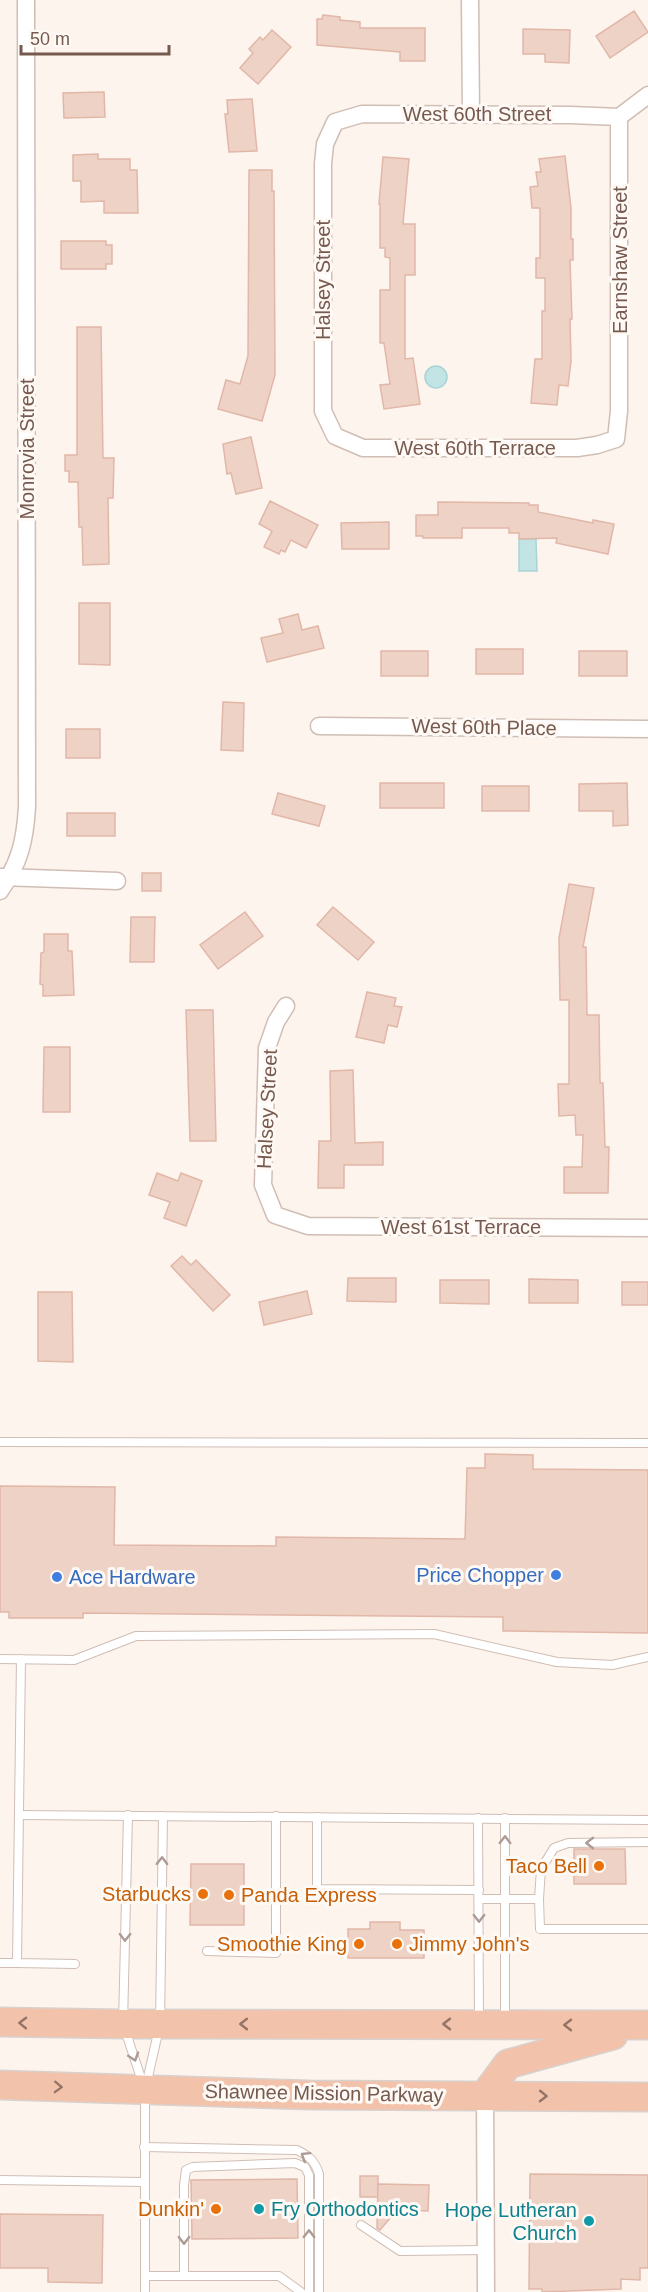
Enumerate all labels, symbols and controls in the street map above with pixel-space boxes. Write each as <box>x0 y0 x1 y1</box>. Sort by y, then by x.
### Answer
scale bar <box>21 18 170 56</box>
text: 50 m <box>30 29 70 49</box>
street label: West 60th Street <box>403 103 552 125</box>
street label: Earnshaw Street <box>609 186 631 334</box>
street label: Halsey Street <box>312 220 334 340</box>
street label: Monrovia Street <box>16 378 38 520</box>
street label: West 60th Terrace <box>394 437 556 459</box>
street label: West 60th Place <box>411 715 557 739</box>
street label: Halsey Street <box>253 1048 281 1170</box>
street label: West 61st Terrace <box>381 1216 541 1238</box>
place label: Price Chopper <box>416 1564 544 1586</box>
place label: Ace Hardware <box>69 1566 196 1588</box>
marker: Price Chopper <box>549 1568 563 1582</box>
marker: Ace Hardware <box>50 1570 64 1584</box>
one-way arrow <box>499 1835 511 1844</box>
one-way arrow <box>585 1837 594 1849</box>
place label: Taco Bell <box>506 1855 587 1877</box>
one-way arrow <box>156 1856 169 1865</box>
marker: Taco Bell <box>592 1859 606 1873</box>
place label: Starbucks <box>102 1883 191 1905</box>
place label: Panda Express <box>241 1884 377 1906</box>
marker: Starbucks <box>196 1887 210 1901</box>
marker: Panda Express <box>222 1888 236 1902</box>
one-way arrow <box>473 1914 485 1923</box>
one-way arrow <box>119 1932 131 1941</box>
place label: Smoothie King <box>217 1933 347 1955</box>
place label: Jimmy John's <box>409 1933 530 1955</box>
marker: Smoothie King <box>352 1937 366 1951</box>
marker: Jimmy John's <box>390 1937 404 1951</box>
one-way arrow <box>18 2016 27 2029</box>
one-way arrow <box>239 2017 248 2030</box>
one-way arrow <box>443 2018 452 2030</box>
one-way arrow <box>564 2018 573 2031</box>
one-way arrow <box>127 2051 139 2062</box>
street label: Shawnee Mission Parkway <box>204 2080 444 2106</box>
one-way arrow <box>54 2081 63 2094</box>
one-way arrow <box>539 2090 548 2102</box>
one-way arrow <box>301 2151 311 2163</box>
place label: Dunkin' <box>138 2198 204 2220</box>
place label: Fry Orthodontics <box>271 2198 419 2220</box>
place label: Hope Lutheran Church <box>445 2199 577 2244</box>
marker: Dunkin' <box>209 2202 223 2216</box>
marker: Fry Orthodontics <box>252 2202 266 2216</box>
marker: Hope Lutheran Church <box>582 2214 596 2228</box>
one-way arrow <box>303 2229 315 2238</box>
one-way arrow <box>178 2236 190 2245</box>

